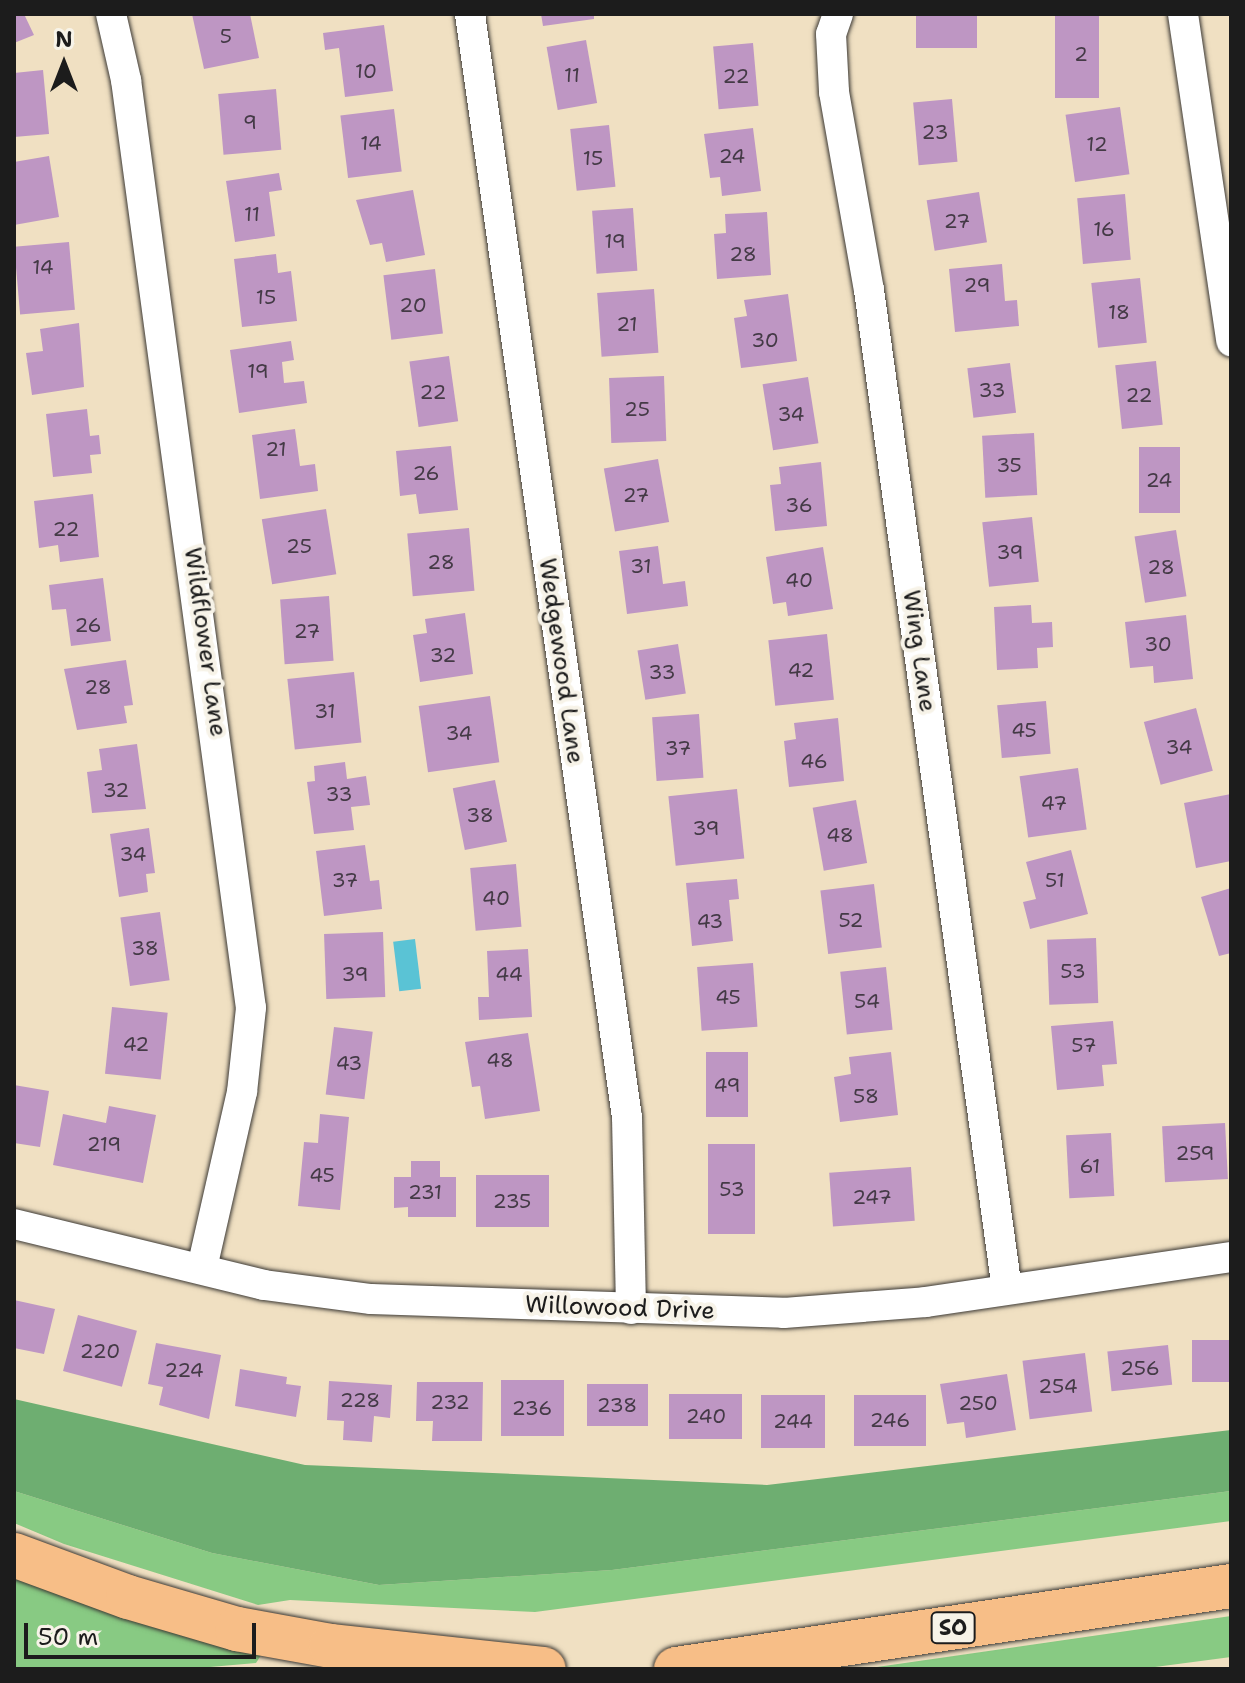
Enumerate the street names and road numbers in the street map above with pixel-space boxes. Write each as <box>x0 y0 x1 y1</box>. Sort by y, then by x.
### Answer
street label: Wildflower Lane <box>177 546 233 738</box>
street label: Wedgewood Lane <box>532 556 590 766</box>
street label: Wing Lane <box>896 588 942 714</box>
street label: Willowood Drive <box>525 1290 715 1326</box>
road number: SO <box>929 1610 977 1646</box>

